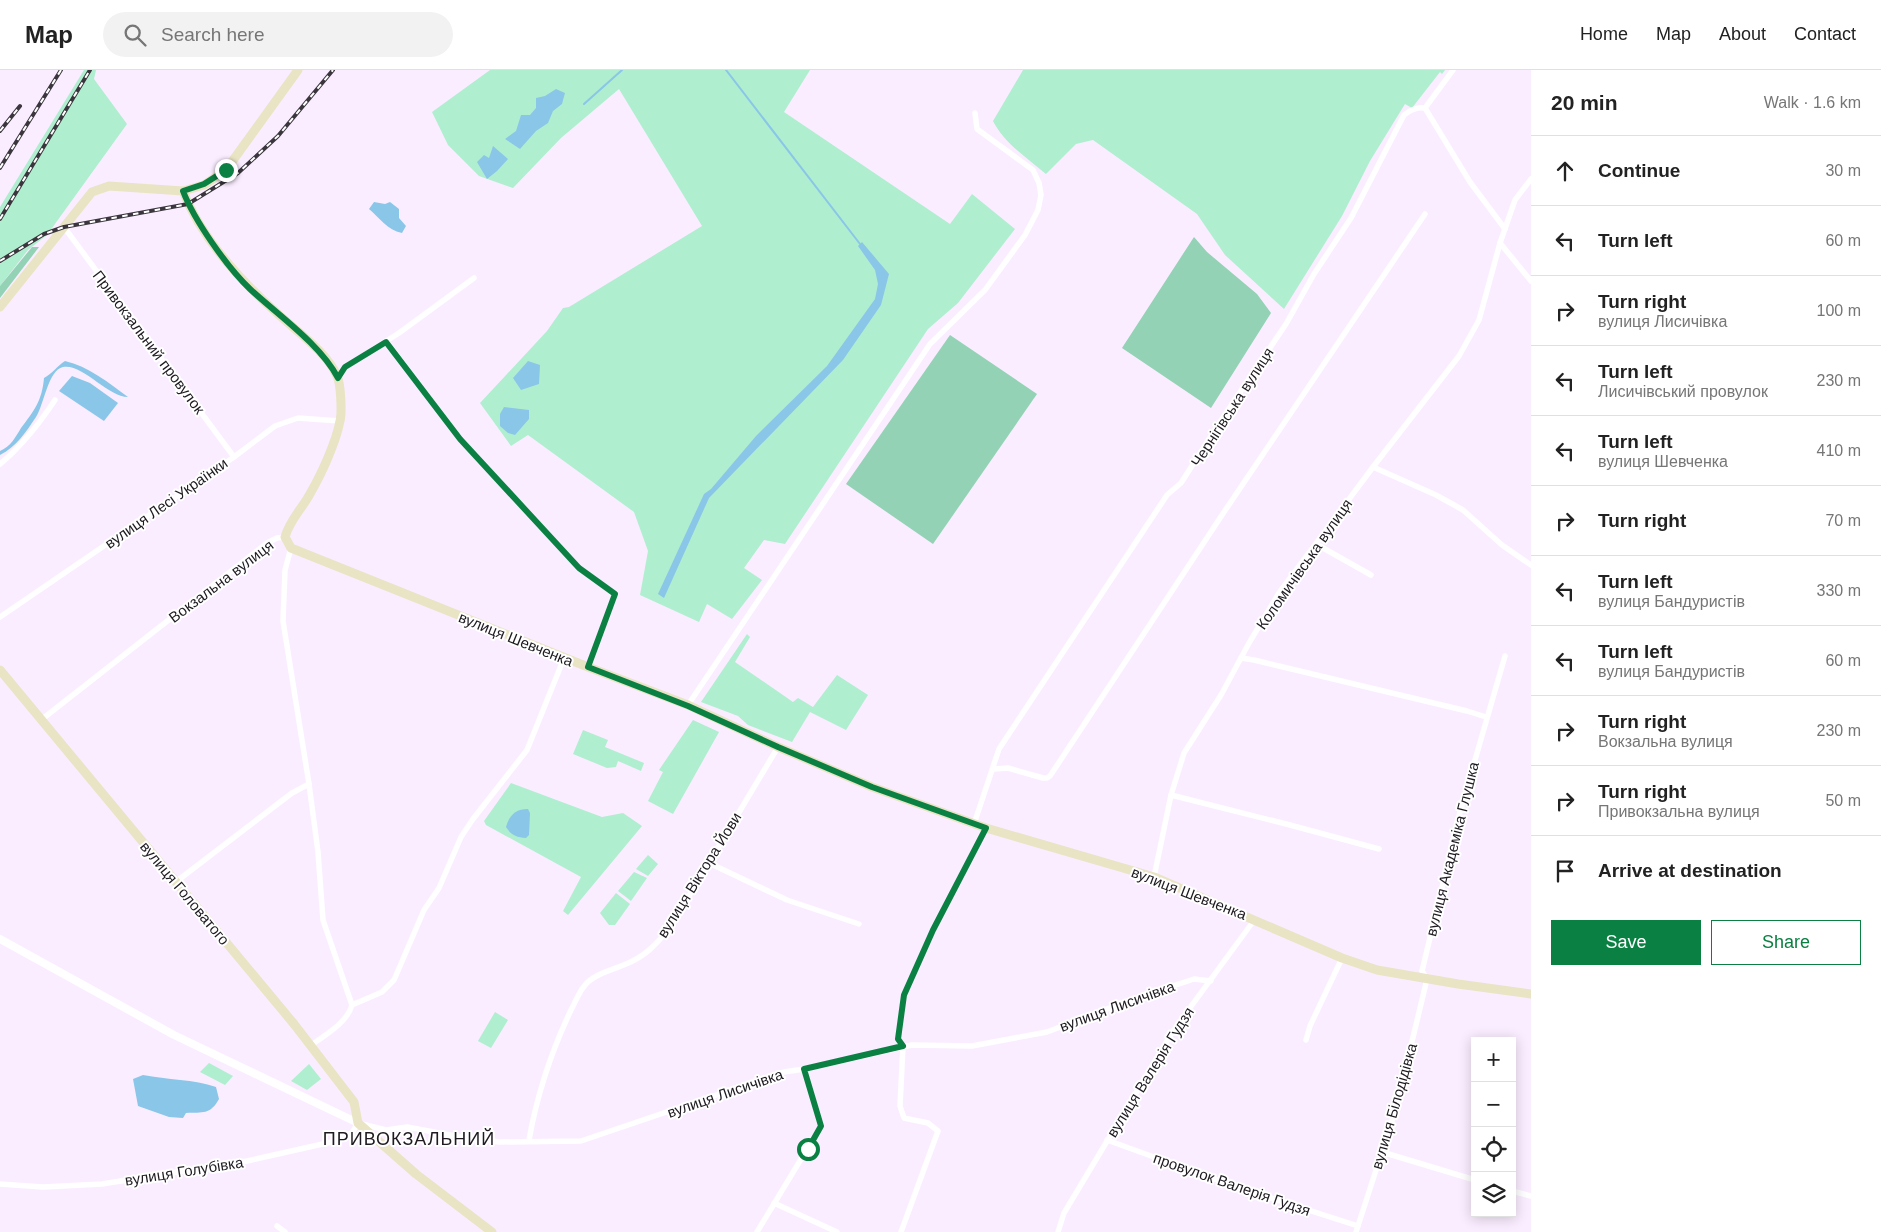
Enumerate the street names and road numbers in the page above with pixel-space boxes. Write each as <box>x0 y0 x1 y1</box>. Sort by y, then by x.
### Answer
street label: Привокзальний провулок <box>90 267 209 417</box>
street label: Чернігівська вулиця <box>1187 344 1277 470</box>
street label: вулиця Лесі Українки <box>102 454 230 552</box>
street label: Коломичівська вулиця <box>1253 496 1355 632</box>
street label: Вокзальна вулиця <box>165 536 277 626</box>
street label: вулиця Шевченка <box>456 608 576 670</box>
street label: вулиця Академіка Глушка <box>1422 759 1482 938</box>
street label: вулиця Віктора Йови <box>654 809 744 941</box>
street label: вулиця Головатого <box>137 838 233 948</box>
street label: вулиця Шевченка <box>1129 863 1250 923</box>
street label: вулиця Лисичівка <box>1057 977 1178 1035</box>
street label: вулиця Валерія Гудзя <box>1103 1004 1197 1140</box>
street label: вулиця Білодідівка <box>1368 1040 1420 1171</box>
street label: вулиця Лисичівка <box>665 1065 786 1121</box>
street label: провулок Валерія Гудзя <box>1151 1149 1313 1219</box>
street label: вулиця Голубівка <box>124 1153 245 1189</box>

